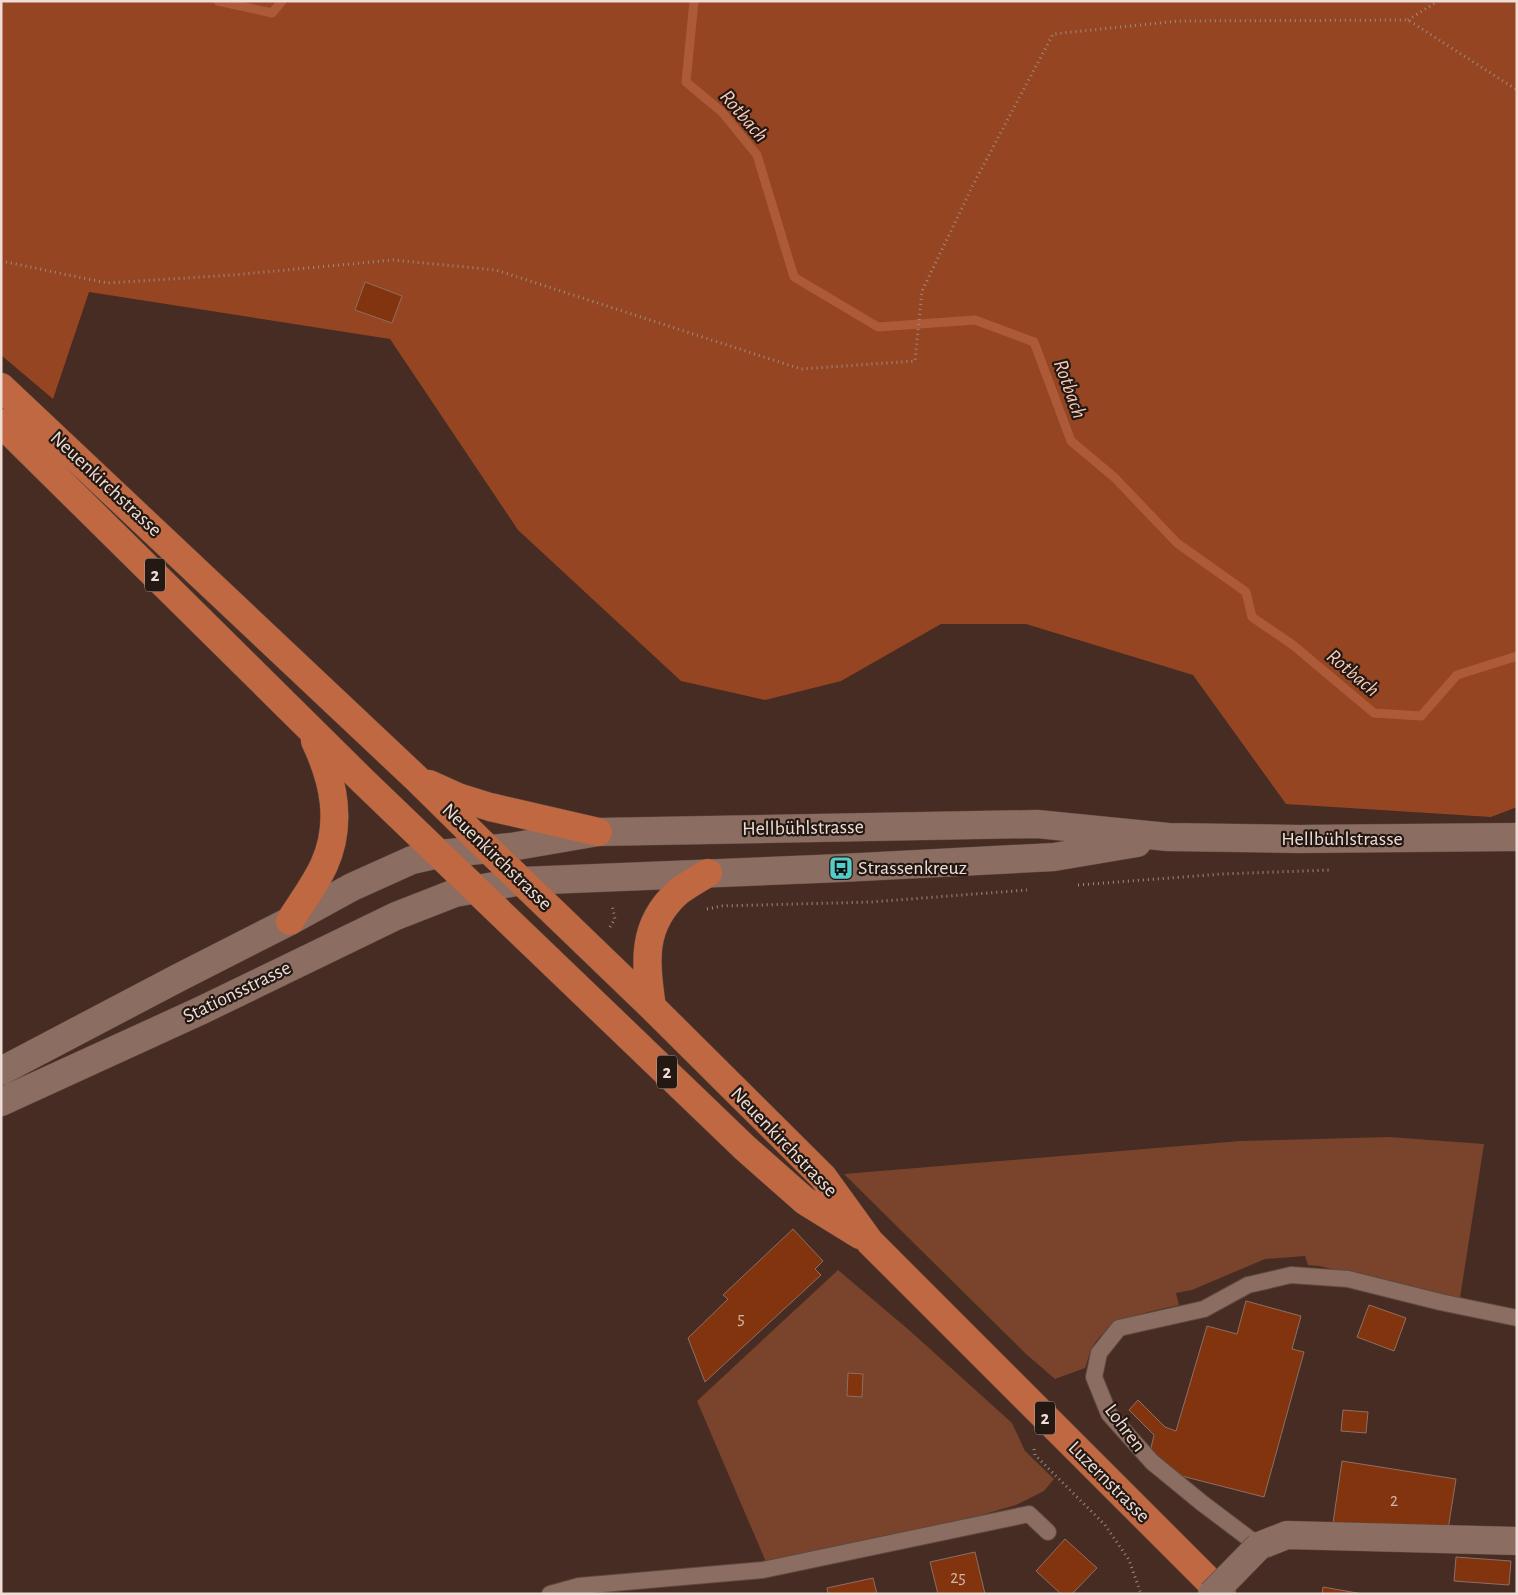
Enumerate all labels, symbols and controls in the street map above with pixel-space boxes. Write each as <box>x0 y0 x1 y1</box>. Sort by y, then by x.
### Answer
water label: Rotbach <box>716 86 772 146</box>
water label: Rotbach <box>1050 357 1090 421</box>
street label: Neuenkirchstrasse <box>47 428 165 540</box>
road number: 2 <box>145 558 165 592</box>
water label: Rotbach <box>1323 645 1383 701</box>
street label: Neuenkirchstrasse <box>438 800 556 914</box>
street label: Hellbühlstrasse <box>742 817 864 839</box>
street label: Hellbühlstrasse <box>1281 829 1403 849</box>
bus stop icon: Strassenkreuz <box>828 855 854 881</box>
place label: Strassenkreuz <box>858 858 967 878</box>
street label: Stationsstrasse <box>180 957 294 1027</box>
road number: 2 <box>657 1056 677 1088</box>
street label: Neuenkirchstrasse <box>727 1083 841 1201</box>
house number: 5 <box>737 1310 745 1328</box>
street label: Lohren <box>1101 1400 1149 1456</box>
road number: 2 <box>1035 1402 1055 1435</box>
street label: Luzernstrasse <box>1065 1438 1153 1526</box>
house number: 2 <box>1390 1492 1398 1510</box>
house number: 25 <box>950 1569 966 1587</box>

